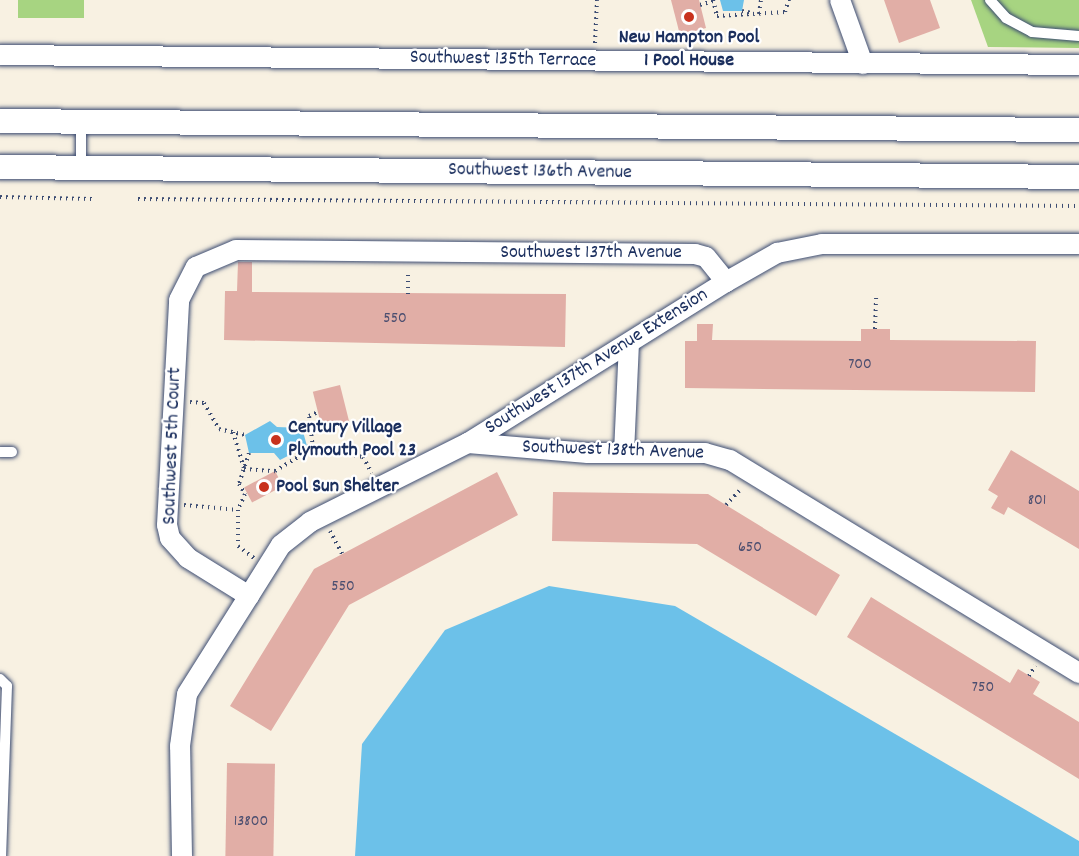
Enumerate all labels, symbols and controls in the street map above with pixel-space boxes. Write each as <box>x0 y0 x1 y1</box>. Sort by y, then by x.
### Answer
marker: New Hampton Pool 1 Pool House <box>682 10 696 24</box>
place label: New Hampton Pool 1 Pool House <box>619 27 759 74</box>
street label: Southwest 135th Terrace <box>410 46 596 74</box>
street label: Southwest 136th Avenue <box>448 158 632 186</box>
street label: Southwest 137th Avenue <box>500 241 682 265</box>
street label: Southwest 137th Avenue Extension <box>481 283 713 441</box>
house number: 550 <box>383 309 407 329</box>
house number: 700 <box>848 355 872 375</box>
street label: Southwest 5th Court <box>158 367 188 525</box>
place label: Century Village Plymouth Pool 23 <box>288 416 416 463</box>
marker: Century Village Plymouth Pool 23 <box>269 433 283 447</box>
street label: Southwest 138th Avenue <box>522 436 704 466</box>
place label: Pool Sun Shelter <box>276 475 399 499</box>
marker: Pool Sun Shelter <box>257 480 271 494</box>
house number: 801 <box>1028 491 1046 511</box>
house number: 650 <box>738 538 762 558</box>
house number: 550 <box>331 577 355 597</box>
house number: 750 <box>972 678 994 698</box>
house number: 13800 <box>234 812 268 832</box>

